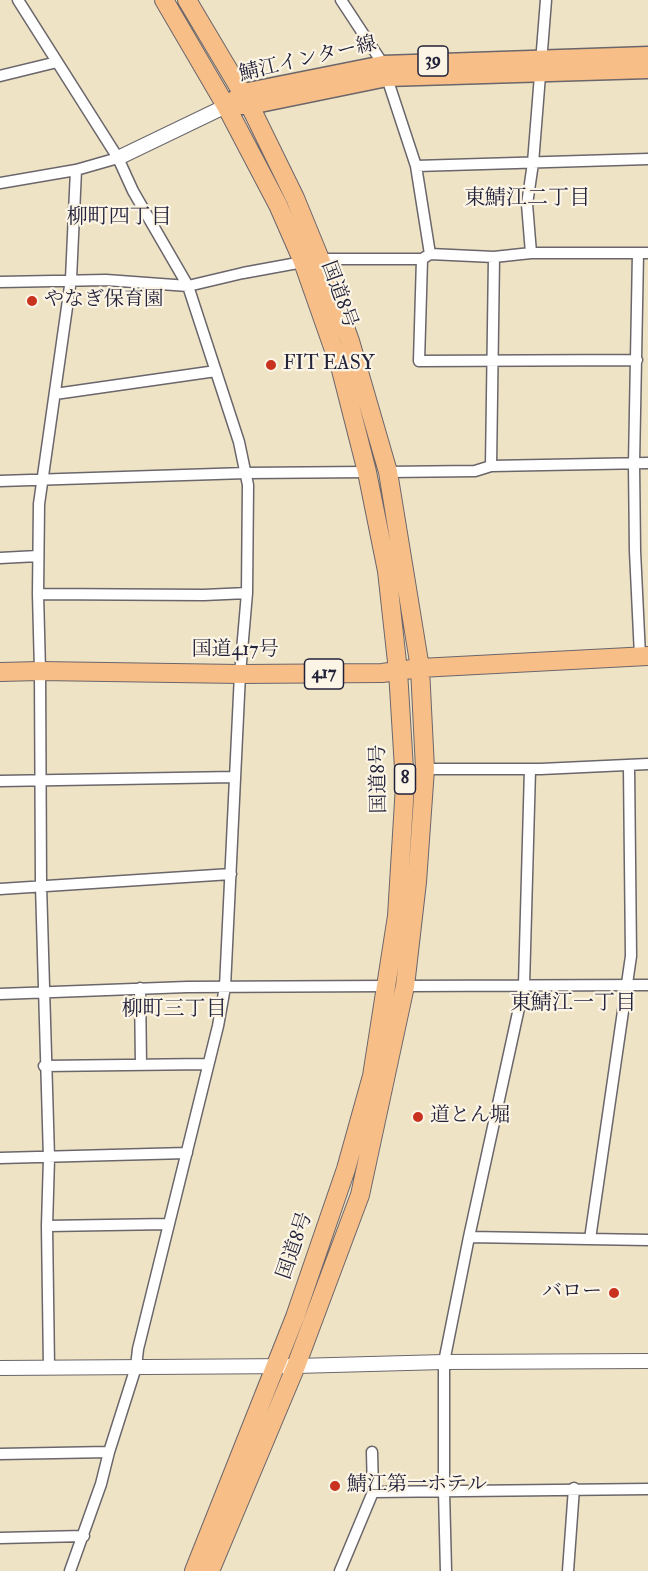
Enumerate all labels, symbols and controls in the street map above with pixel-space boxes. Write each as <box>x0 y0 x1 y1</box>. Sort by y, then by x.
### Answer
street label: 鯖江インター線 <box>237 33 379 87</box>
road number: 39 <box>418 46 448 76</box>
district label: 東鯖江二丁目 <box>464 186 590 212</box>
district label: 柳町四丁目 <box>67 205 171 231</box>
street label: 国道8号 <box>315 258 361 332</box>
place label: やなぎ保育園 <box>44 289 164 313</box>
marker: やなぎ保育園 <box>25 294 39 308</box>
place label: FIT EASY <box>283 353 375 377</box>
marker: FIT EASY <box>264 358 278 372</box>
street label: 国道417号 <box>191 639 279 663</box>
road number: 417 <box>304 659 344 689</box>
street label: 国道8号 <box>367 744 393 814</box>
road number: 8 <box>394 764 416 794</box>
district label: 東鯖江一丁目 <box>510 991 636 1017</box>
district label: 柳町三丁目 <box>122 997 226 1023</box>
place label: 道とん堀 <box>430 1105 510 1129</box>
marker: 道とん堀 <box>411 1110 425 1124</box>
street label: 国道8号 <box>273 1209 319 1283</box>
place label: バロー <box>542 1281 602 1305</box>
marker: バロー <box>607 1286 621 1300</box>
place label: 鯖江第一ホテル <box>347 1474 487 1498</box>
marker: 鯖江第一ホテル <box>328 1479 342 1493</box>

